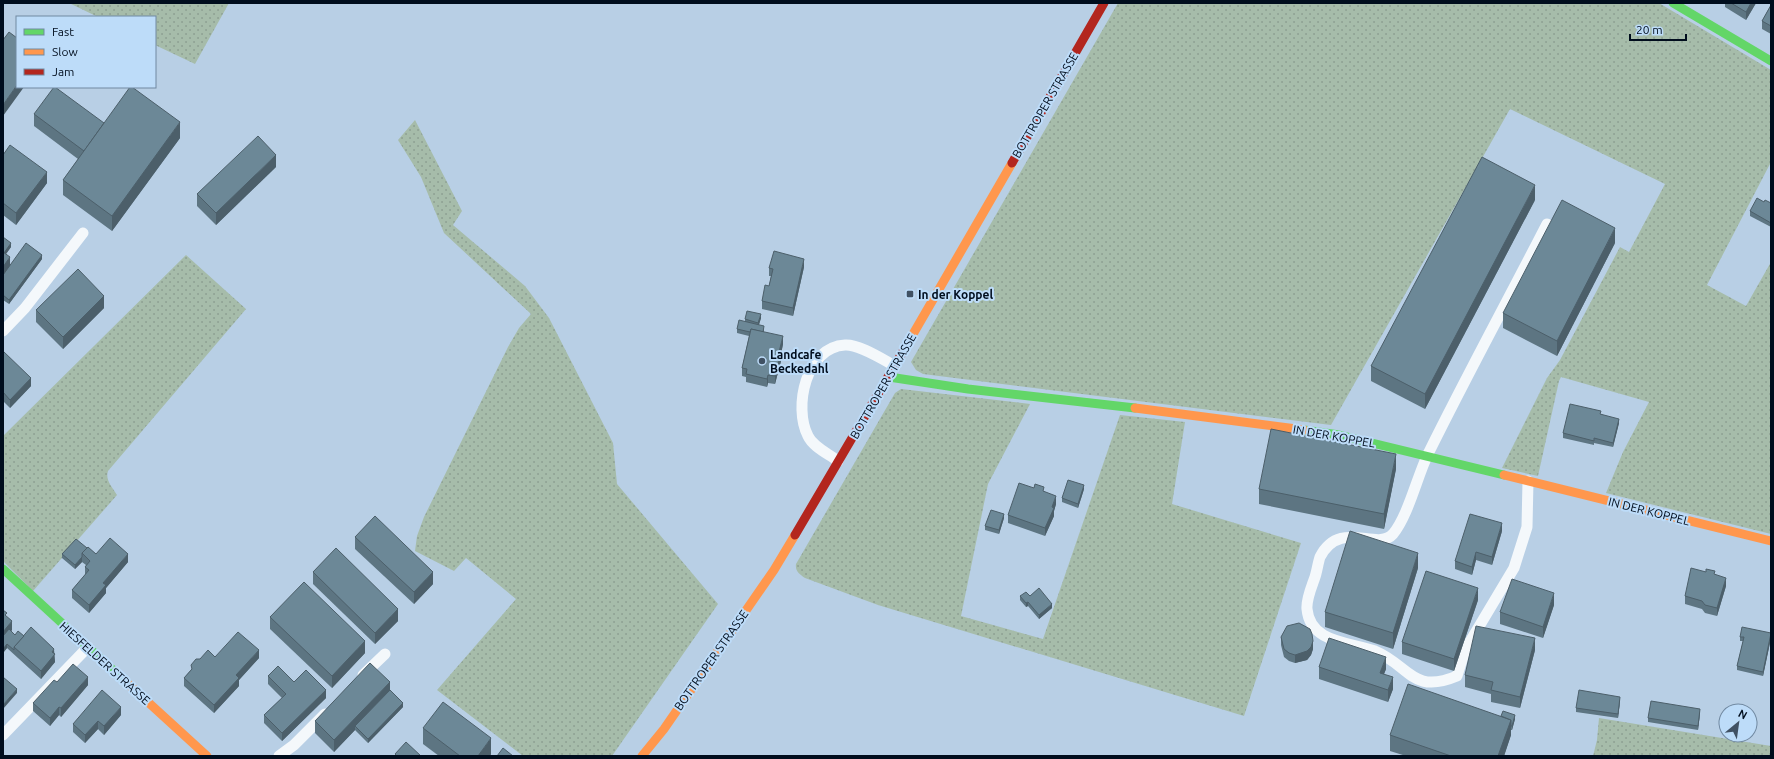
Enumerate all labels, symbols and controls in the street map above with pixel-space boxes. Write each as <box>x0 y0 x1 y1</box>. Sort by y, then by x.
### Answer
legend <box>16 16 156 88</box>
scale bar <box>1630 16 1686 42</box>
text: 20 m <box>1636 23 1663 36</box>
text: Fast <box>52 25 74 38</box>
text: Slow <box>52 45 78 58</box>
street label: BOTTROPER STRASSE <box>1010 50 1081 160</box>
text: Jam <box>52 65 74 78</box>
place label: In der Koppel <box>918 288 993 301</box>
marker: In der Koppel <box>905 289 915 299</box>
street label: BOTTROPER STRASSE <box>848 331 919 441</box>
place label: Landcafe Beckedahl <box>770 348 829 375</box>
marker: Landcafe Beckedahl <box>757 356 767 366</box>
street label: IN DER KOPPEL <box>1292 422 1376 450</box>
street label: IN DER KOPPEL <box>1607 495 1691 527</box>
street label: BOTTROPER STRASSE <box>671 607 751 713</box>
street label: HIESFELDER STRASSE <box>57 619 153 707</box>
north arrow <box>1718 703 1758 743</box>
text: N <box>1736 707 1749 721</box>

